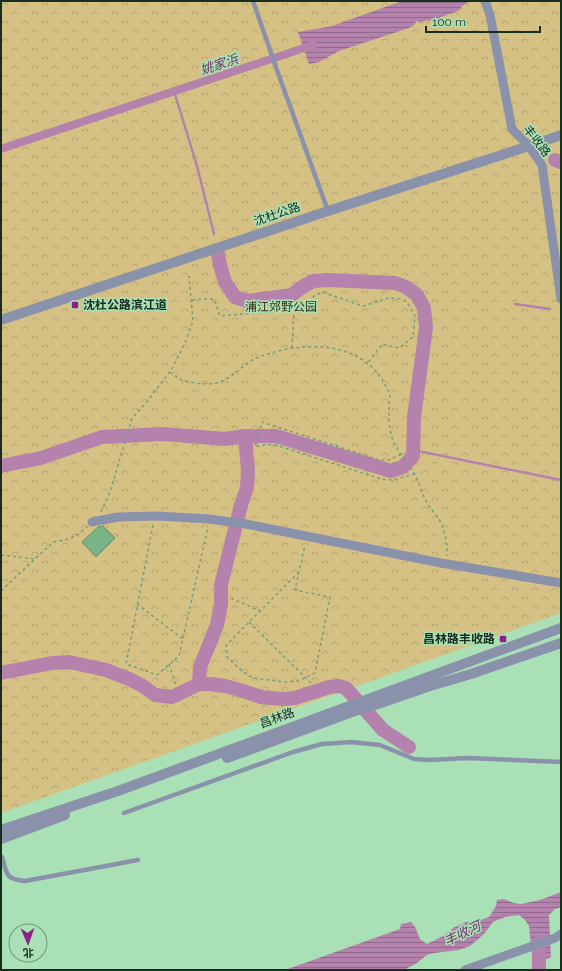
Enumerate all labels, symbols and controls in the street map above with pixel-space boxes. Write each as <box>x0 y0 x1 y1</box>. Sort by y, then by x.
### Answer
scale bar <box>426 8 540 34</box>
text: 100 m <box>432 15 466 29</box>
water label: 姚家浜 <box>198 51 241 78</box>
street label: 丰收路 <box>520 123 554 159</box>
street label: 沈杜公路 <box>252 200 302 228</box>
place label: 沈杜公路滨江道 <box>83 298 167 312</box>
marker: 沈杜公路滨江道 <box>70 300 80 310</box>
park label: 浦江郊野公园 <box>245 300 317 314</box>
place label: 昌林路丰收路 <box>423 632 495 646</box>
marker: 昌林路丰收路 <box>498 634 508 644</box>
street label: 昌林路 <box>258 705 296 731</box>
water label: 丰收河 <box>441 917 486 949</box>
north arrow <box>8 923 48 963</box>
text: 北 <box>23 946 34 959</box>

